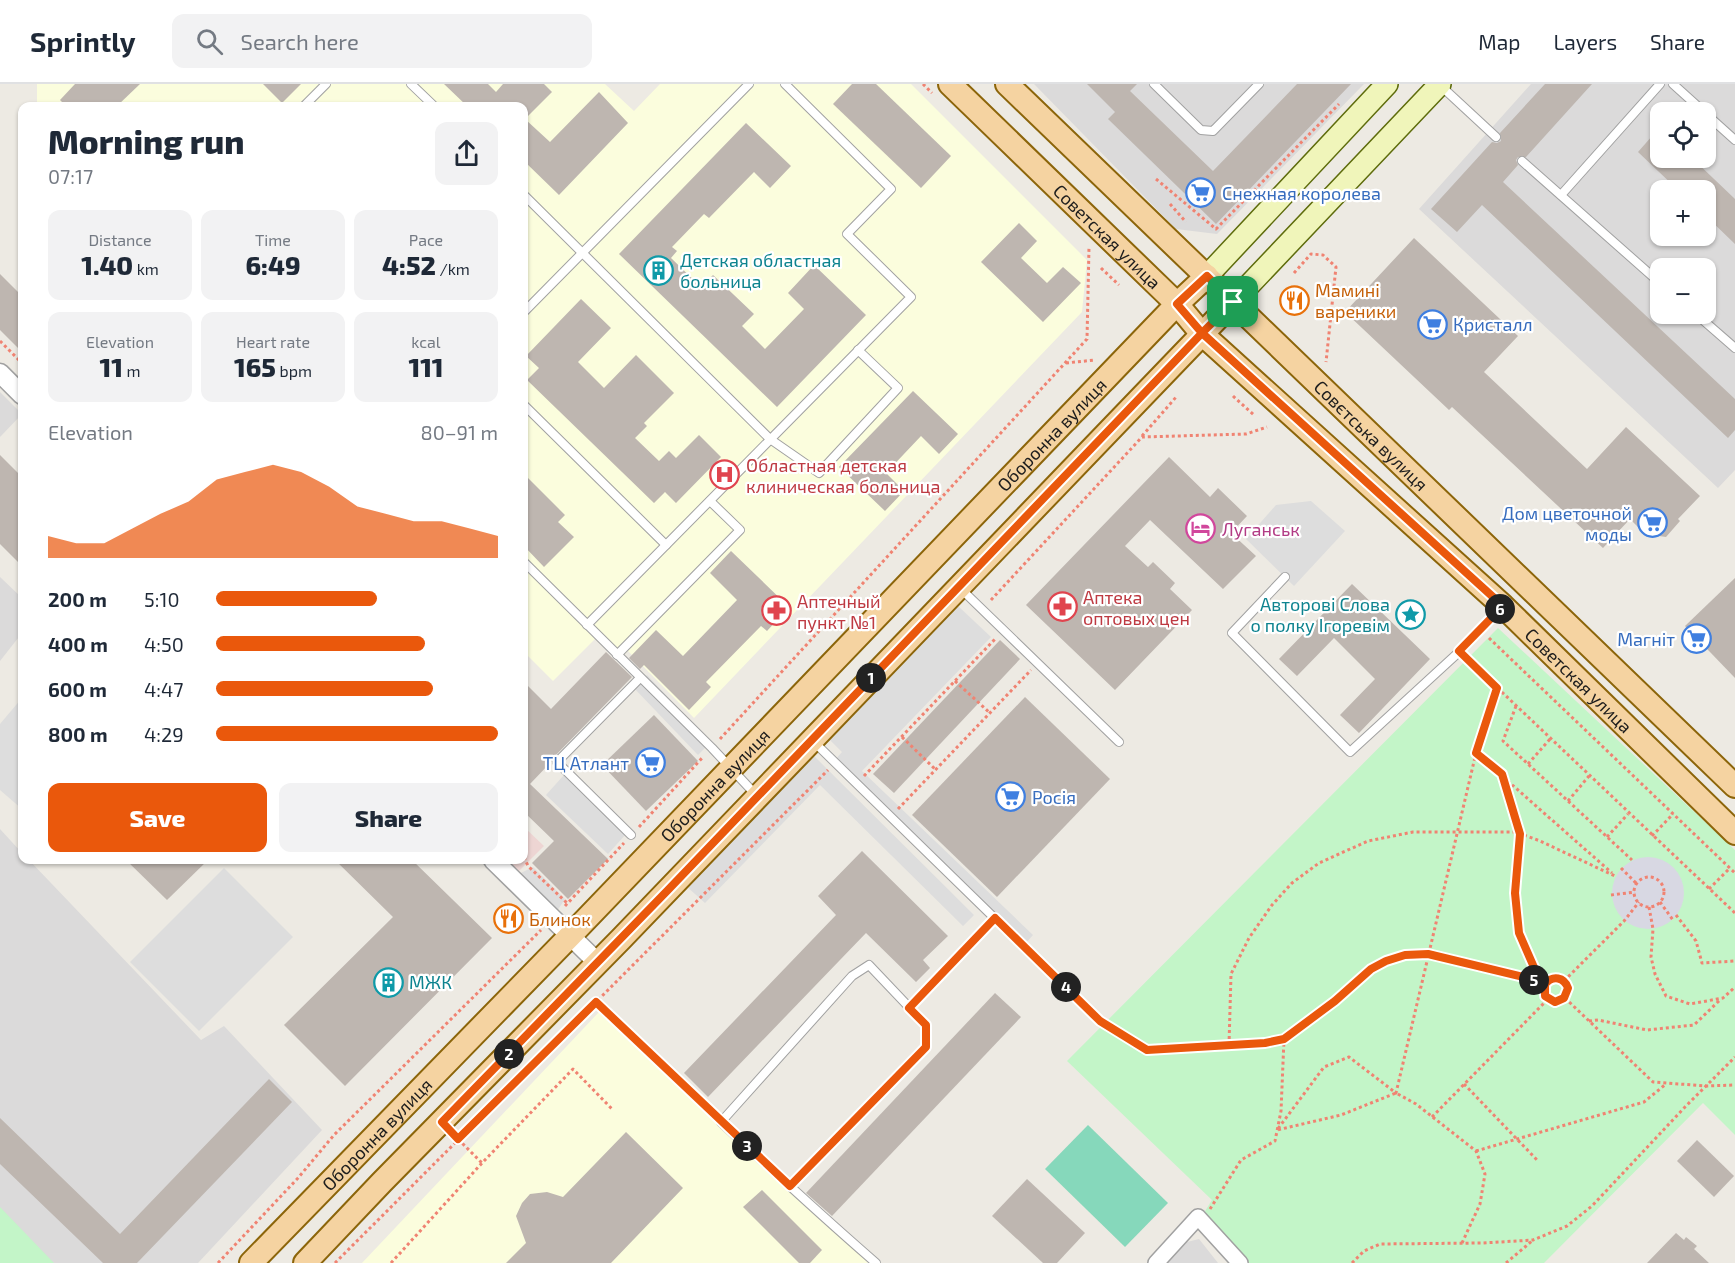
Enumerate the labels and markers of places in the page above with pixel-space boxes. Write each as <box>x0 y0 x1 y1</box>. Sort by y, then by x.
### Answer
supermarket icon: Снежная королева <box>1185 177 1217 209</box>
place label: Снежная королева <box>1222 182 1381 204</box>
place label: Детская областная больница <box>680 249 841 292</box>
building icon: Детская областная больница <box>643 254 675 286</box>
pin <box>1207 276 1258 327</box>
place label: Мамині вареники <box>1315 279 1396 322</box>
restaurant icon: Мамині вареники <box>1278 284 1310 316</box>
supermarket icon: Кристалл <box>1416 308 1448 340</box>
place label: Кристалл <box>1453 313 1533 335</box>
place label: Областная детская клиническая больница <box>746 454 940 497</box>
hospital icon: Областная детская клиническая больница <box>709 459 741 491</box>
place label: Дом цветочной моды <box>1502 502 1632 545</box>
supermarket icon: Дом цветочной моды <box>1637 507 1669 539</box>
hotel icon: Луганськ <box>1185 513 1217 545</box>
place label: Луганськ <box>1222 518 1300 540</box>
place label: Аптека оптовых цен <box>1083 586 1190 629</box>
place label: Аптечный пункт №1 <box>797 590 881 633</box>
pharmacy icon: Аптека оптовых цен <box>1046 591 1078 623</box>
place label: Авторові Слова о полку Ігоревім <box>1251 593 1390 636</box>
pin: 6 <box>1485 594 1515 624</box>
pharmacy icon: Аптечный пункт №1 <box>760 595 792 627</box>
place icon: Авторові Слова о полку Ігоревім <box>1395 598 1427 630</box>
supermarket icon: Магніт <box>1680 623 1712 655</box>
place label: Магніт <box>1617 628 1675 650</box>
pin: 1 <box>856 663 886 693</box>
supermarket icon: ТЦ Атлант <box>634 747 666 779</box>
place label: ТЦ Атлант <box>543 752 629 774</box>
supermarket icon: Росія <box>995 781 1027 813</box>
place label: Росія <box>1032 786 1076 808</box>
restaurant icon: Блинок <box>492 903 524 935</box>
place label: Блинок <box>529 908 591 930</box>
pin: 5 <box>1519 965 1549 995</box>
building icon: МЖК <box>372 966 404 998</box>
place label: МЖК <box>409 971 452 993</box>
pin: 4 <box>1051 972 1081 1002</box>
pin: 2 <box>494 1039 524 1069</box>
pin: 3 <box>732 1131 762 1161</box>

